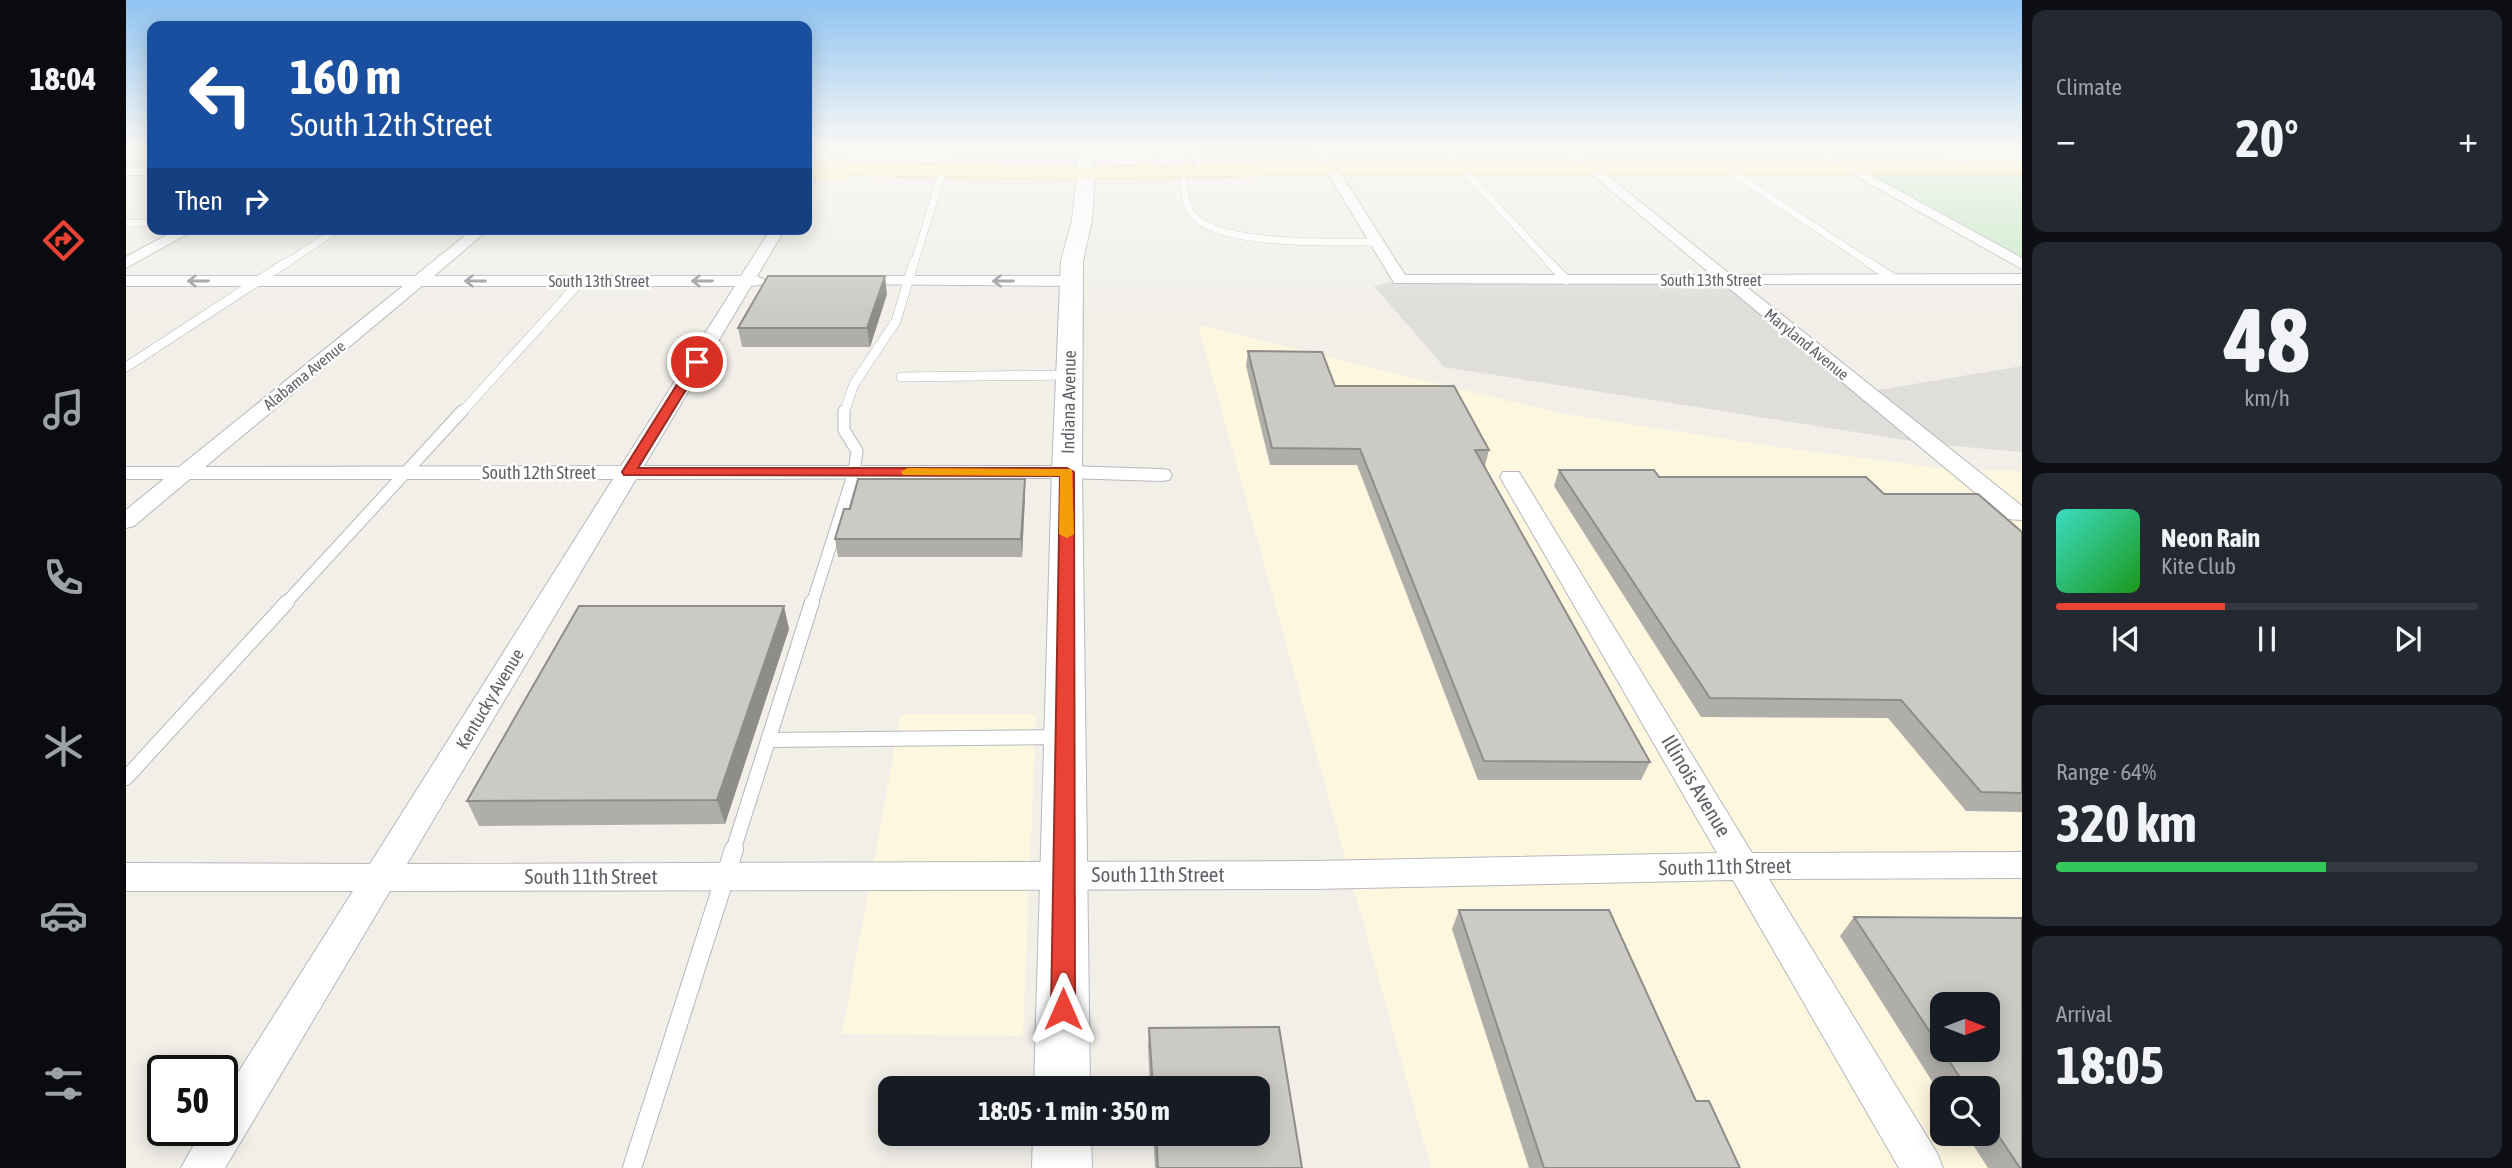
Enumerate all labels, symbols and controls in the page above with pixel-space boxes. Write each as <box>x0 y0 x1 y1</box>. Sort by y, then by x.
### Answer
text: 160 m <box>290 48 401 104</box>
icon: left <box>175 49 266 140</box>
text: 18:04 <box>30 60 96 97</box>
text: Climate <box>2056 74 2122 100</box>
text: South 12th Street <box>290 106 492 143</box>
text: 20° <box>2235 108 2299 168</box>
text: − <box>2056 117 2076 160</box>
text: + <box>2458 117 2478 160</box>
icon: right <box>237 182 275 220</box>
text: Then <box>175 186 223 216</box>
icon: directions <box>39 216 88 265</box>
street label: South 13th Street <box>1660 271 1762 289</box>
street label: South 13th Street <box>548 272 650 290</box>
one-way arrow <box>187 274 210 288</box>
one-way arrow <box>464 274 487 288</box>
one-way arrow <box>691 274 714 288</box>
one-way arrow <box>992 274 1015 288</box>
text: 48 <box>2224 287 2310 391</box>
street label: Maryland Avenue <box>1761 305 1853 384</box>
pin <box>667 332 727 392</box>
street label: Alabama Avenue <box>259 337 349 413</box>
icon: arrive <box>678 343 716 381</box>
street label: Indiana Avenue <box>1057 350 1080 454</box>
icon: music <box>39 385 88 434</box>
text: km/h <box>2244 385 2290 411</box>
street label: South 12th Street <box>482 462 596 483</box>
text: Neon Rain <box>2161 523 2260 553</box>
icon: phone <box>39 553 88 602</box>
text: Kite Club <box>2161 553 2236 579</box>
icon: previous <box>2107 620 2145 658</box>
icon: pause <box>2248 620 2286 658</box>
icon: next <box>2389 620 2427 658</box>
street label: Kentucky Avenue <box>451 645 528 753</box>
icon: climate <box>39 722 88 771</box>
street label: Illinois Avenue <box>1657 730 1737 841</box>
text: Range · 64% <box>2056 759 2156 785</box>
text: 320 km <box>2056 793 2197 853</box>
street label: South 11th Street <box>1658 853 1792 879</box>
street label: South 11th Street <box>1092 862 1224 886</box>
street label: South 11th Street <box>525 864 657 888</box>
icon: car <box>39 891 88 940</box>
position arrow <box>1026 972 1100 1046</box>
north arrow <box>1930 992 2000 1062</box>
map controls <box>1930 992 2000 1146</box>
text: Arrival <box>2056 1001 2112 1027</box>
text: 18:05 <box>2056 1035 2164 1095</box>
speed limit sign: 50 <box>147 1055 238 1146</box>
icon: filters <box>39 1059 88 1108</box>
button: search <box>1930 1076 2000 1146</box>
text: 18:05 · 1 min · 350 m <box>978 1096 1170 1126</box>

